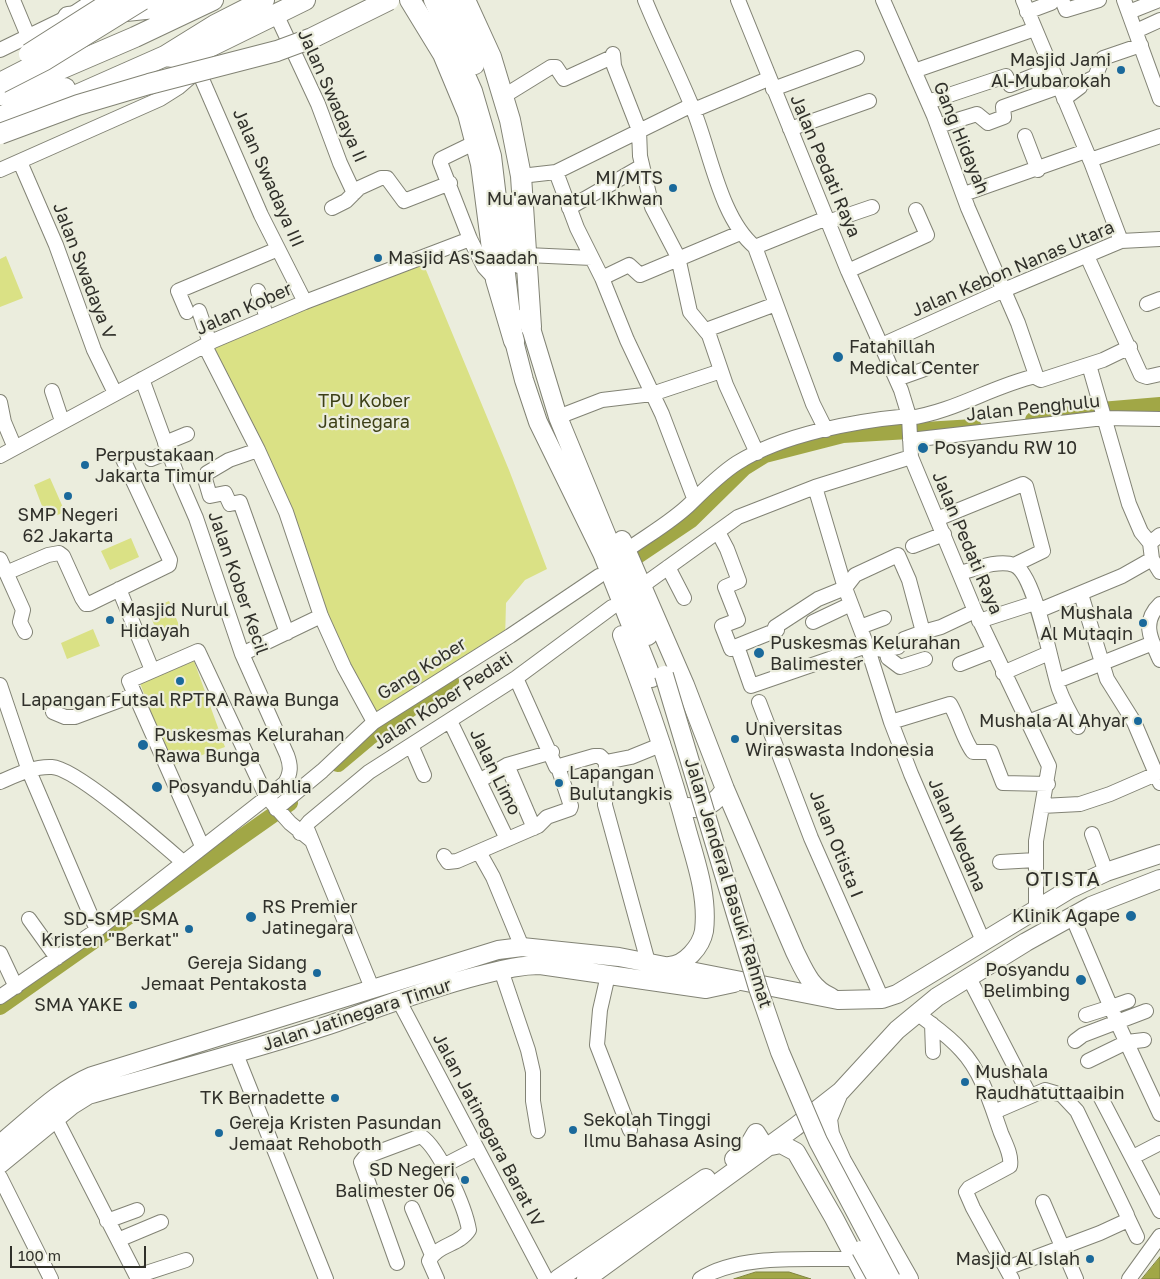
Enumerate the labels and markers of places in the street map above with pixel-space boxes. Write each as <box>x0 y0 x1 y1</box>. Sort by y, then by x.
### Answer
place label: Masjid Jami Al-Mubarokah <box>991 49 1111 92</box>
marker: Masjid Jami Al-Mubarokah <box>1115 64 1127 76</box>
place label: MI/MTS Mu'awanatul Ikhwan <box>487 167 663 210</box>
marker: MI/MTS Mu'awanatul Ikhwan <box>667 182 679 194</box>
place label: Masjid As'Saadah <box>388 247 538 269</box>
marker: Masjid As'Saadah <box>372 252 384 264</box>
place label: Fatahillah Medical Center <box>849 336 979 378</box>
marker: Fatahillah Medical Center <box>831 350 845 364</box>
place label: Posyandu RW 10 <box>934 437 1077 459</box>
marker: Posyandu RW 10 <box>916 441 930 455</box>
place label: Perpustakaan Jakarta Timur <box>95 444 214 486</box>
marker: Perpustakaan Jakarta Timur <box>79 459 91 471</box>
marker: SMP Negeri 62 Jakarta <box>62 490 74 502</box>
place label: SMP Negeri 62 Jakarta <box>18 504 118 546</box>
place label: Masjid Nurul Hidayah <box>120 599 229 642</box>
place label: Mushala Al Mutaqin <box>1040 602 1133 644</box>
marker: Masjid Nurul Hidayah <box>104 614 116 626</box>
marker: Mushala Al Mutaqin <box>1137 617 1149 629</box>
place label: Puskesmas Kelurahan Balimester <box>770 632 961 674</box>
marker: Puskesmas Kelurahan Balimester <box>752 646 766 660</box>
marker: Lapangan Futsal RPTRA Rawa Bunga <box>174 675 186 687</box>
place label: Lapangan Futsal RPTRA Rawa Bunga <box>21 689 339 711</box>
place label: Mushala Al Ahyar <box>979 710 1128 732</box>
marker: Mushala Al Ahyar <box>1132 715 1144 727</box>
place label: Universitas Wiraswasta Indonesia <box>745 718 934 761</box>
place label: Puskesmas Kelurahan Rawa Bunga <box>154 724 345 766</box>
marker: Universitas Wiraswasta Indonesia <box>729 733 741 745</box>
marker: Puskesmas Kelurahan Rawa Bunga <box>136 738 150 752</box>
place label: Lapangan Bulutangkis <box>569 762 673 804</box>
place label: Posyandu Dahlia <box>168 776 312 798</box>
marker: Lapangan Bulutangkis <box>553 777 565 789</box>
marker: Posyandu Dahlia <box>150 780 164 794</box>
place label: RS Premier Jatinegara <box>262 896 358 939</box>
place label: Klinik Agape <box>1012 905 1120 927</box>
place label: SD-SMP-SMA Kristen "Berkat" <box>41 908 179 951</box>
marker: Klinik Agape <box>1124 909 1138 923</box>
marker: RS Premier Jatinegara <box>244 910 258 924</box>
marker: SD-SMP-SMA Kristen "Berkat" <box>183 923 195 935</box>
place label: Gereja Sidang Jemaat Pentakosta <box>141 952 307 994</box>
place label: Posyandu Belimbing <box>983 959 1070 1002</box>
marker: Gereja Sidang Jemaat Pentakosta <box>311 967 323 979</box>
marker: Posyandu Belimbing <box>1074 973 1088 987</box>
place label: SMA YAKE <box>34 994 123 1016</box>
marker: SMA YAKE <box>127 999 139 1011</box>
place label: Mushala Raudhatuttaaibin <box>975 1061 1125 1104</box>
marker: Mushala Raudhatuttaaibin <box>959 1076 971 1088</box>
place label: TK Bernadette <box>200 1087 325 1109</box>
marker: TK Bernadette <box>329 1092 341 1104</box>
place label: Sekolah Tinggi Ilmu Bahasa Asing <box>583 1109 742 1152</box>
place label: Gereja Kristen Pasundan Jemaat Rehoboth <box>229 1112 442 1154</box>
marker: Sekolah Tinggi Ilmu Bahasa Asing <box>567 1124 579 1136</box>
marker: Gereja Kristen Pasundan Jemaat Rehoboth <box>213 1127 225 1139</box>
place label: SD Negeri Balimester 06 <box>335 1159 455 1202</box>
marker: SD Negeri Balimester 06 <box>459 1174 471 1186</box>
place label: Masjid Al Islah <box>955 1248 1080 1270</box>
marker: Masjid Al Islah <box>1084 1253 1096 1265</box>

